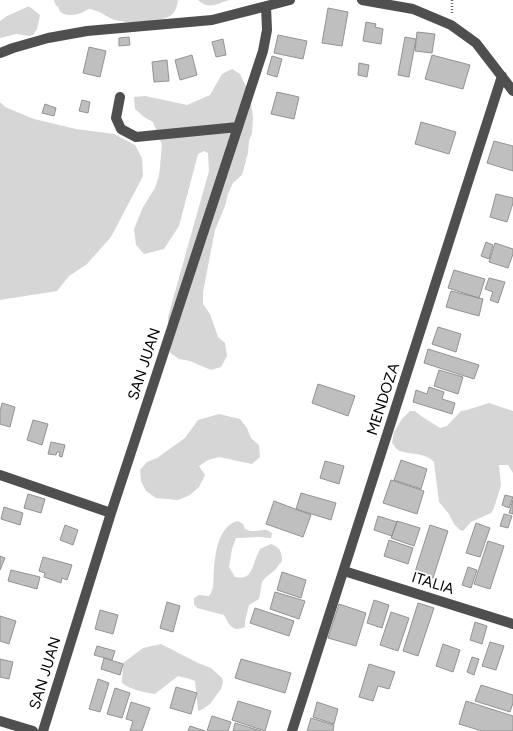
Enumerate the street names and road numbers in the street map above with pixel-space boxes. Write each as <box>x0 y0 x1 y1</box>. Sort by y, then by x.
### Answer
street label: SAN JUAN <box>124 326 164 402</box>
street label: MENDOZA <box>363 361 403 437</box>
street label: ITALIA <box>410 568 456 598</box>
street label: SAN JUAN <box>25 635 65 711</box>

